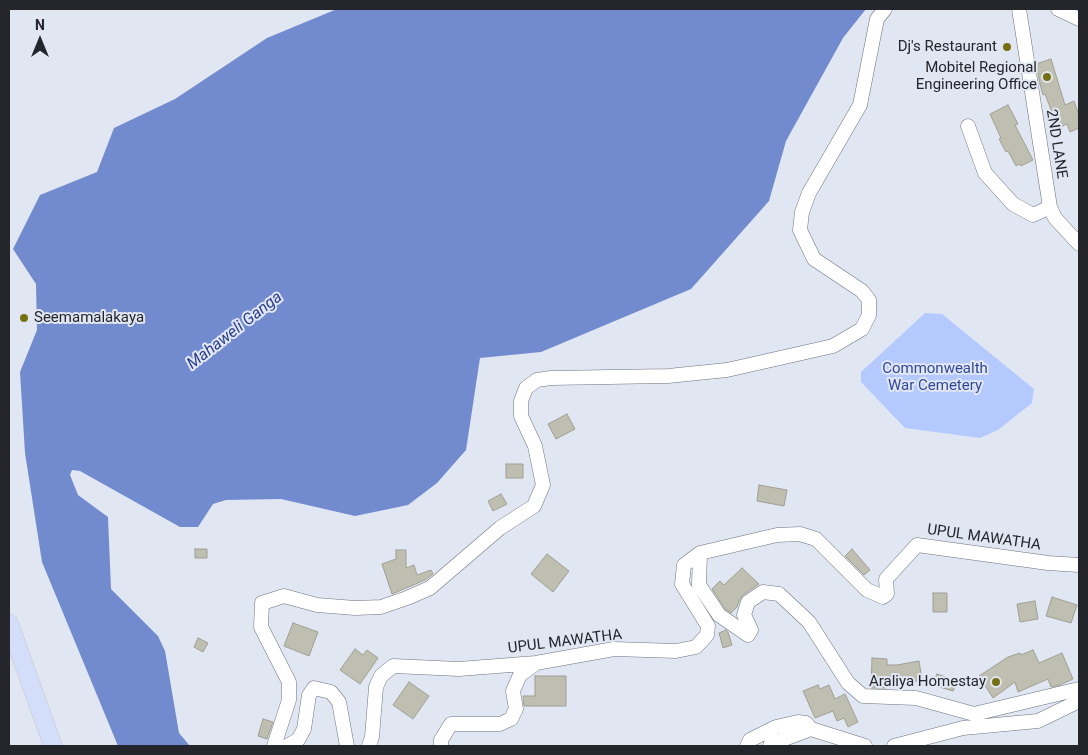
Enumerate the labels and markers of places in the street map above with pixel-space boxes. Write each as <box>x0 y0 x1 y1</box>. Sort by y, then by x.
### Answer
place label: Dj's Restaurant <box>898 38 997 56</box>
marker: Dj's Restaurant <box>1001 41 1013 53</box>
place label: Mobitel Regional Engineering Office <box>916 59 1037 94</box>
marker: Mobitel Regional Engineering Office <box>1041 71 1053 83</box>
place label: Seemamalakaya <box>34 309 144 327</box>
marker: Seemamalakaya <box>18 312 30 324</box>
place label: Araliya Homestay <box>869 673 986 691</box>
marker: Araliya Homestay <box>990 676 1002 688</box>

